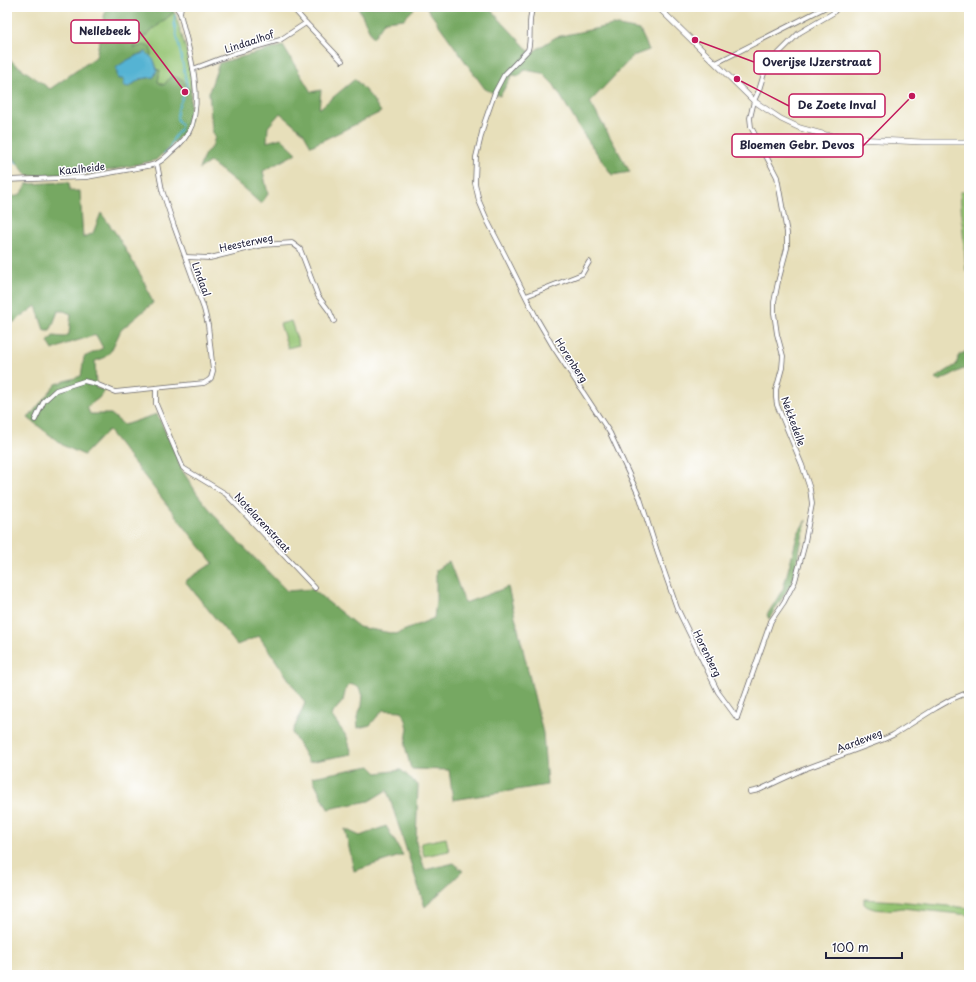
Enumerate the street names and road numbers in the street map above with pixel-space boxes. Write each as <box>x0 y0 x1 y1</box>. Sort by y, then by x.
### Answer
street label: Lindaalhof <box>222 26 277 56</box>
street label: Kaalheide <box>58 158 106 178</box>
street label: Heesterweg <box>218 229 274 255</box>
street label: Lindaal <box>189 260 215 298</box>
street label: Horenberg <box>552 335 592 385</box>
street label: Nekkedelle <box>778 394 810 448</box>
street label: Notelarenstraat <box>231 489 295 555</box>
street label: Horenberg <box>690 627 726 679</box>
street label: Aardeweg <box>834 724 884 756</box>

